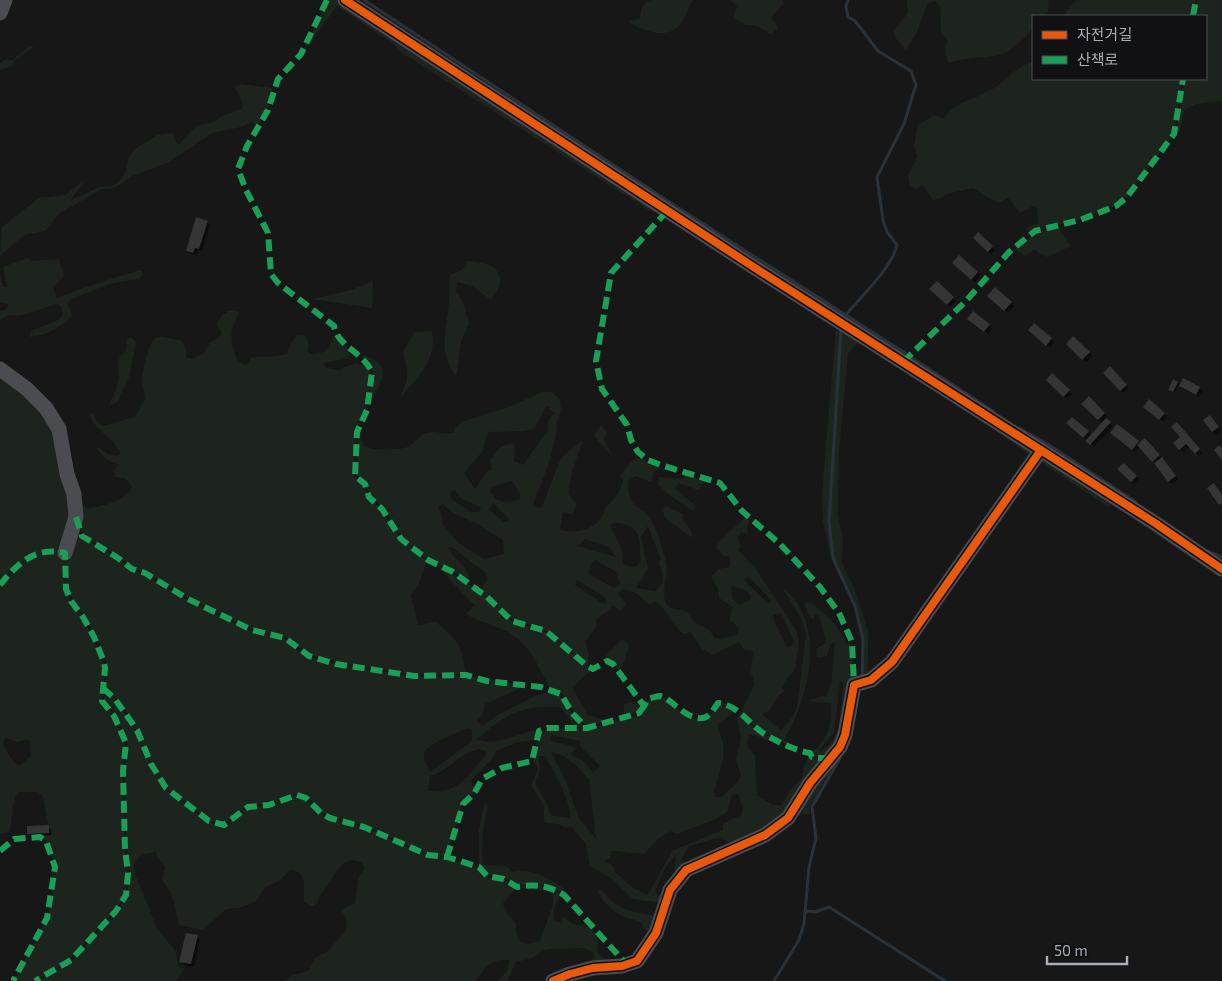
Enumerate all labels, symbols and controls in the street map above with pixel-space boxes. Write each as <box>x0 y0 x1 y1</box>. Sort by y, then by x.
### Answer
legend <box>1032 15 1207 80</box>
text: 자전거길 <box>1077 25 1132 43</box>
text: 산책로 <box>1077 50 1118 68</box>
scale bar <box>1047 934 1127 966</box>
text: 50 m <box>1054 941 1088 959</box>

